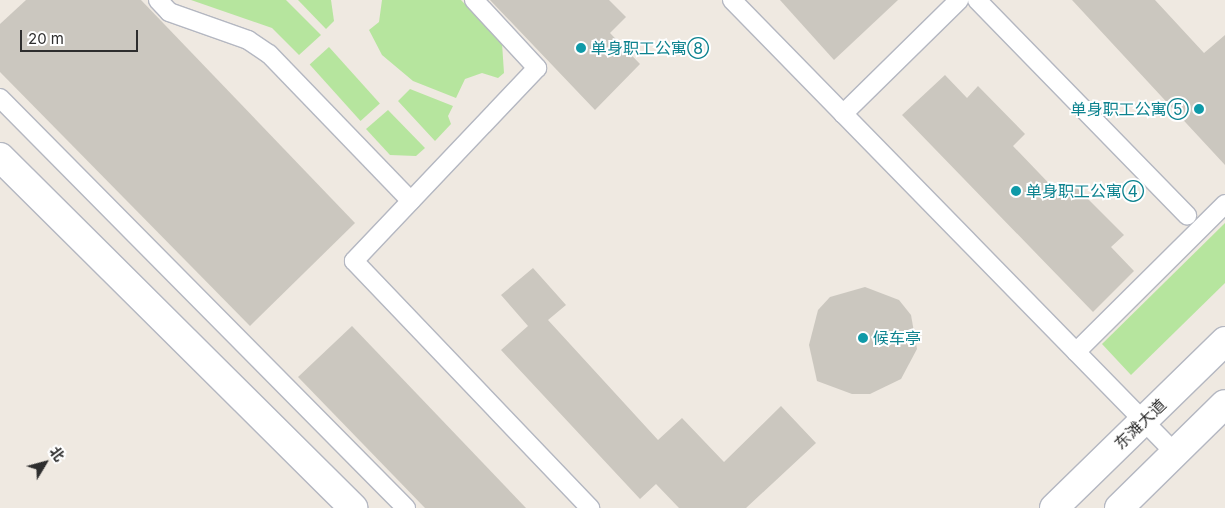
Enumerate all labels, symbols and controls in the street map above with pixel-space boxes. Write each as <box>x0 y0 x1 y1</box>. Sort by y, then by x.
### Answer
scale bar <box>22 20 140 52</box>
text: 20 m <box>28 29 64 48</box>
place label: 单身职工公寓⑧ <box>591 38 709 58</box>
marker: 单身职工公寓⑧ <box>575 42 587 54</box>
place label: 单身职工公寓⑤ <box>1071 99 1189 119</box>
marker: 单身职工公寓⑤ <box>1193 103 1205 115</box>
place label: 单身职工公寓④ <box>1026 181 1144 201</box>
marker: 单身职工公寓④ <box>1010 185 1022 197</box>
place label: 候车亭 <box>873 328 921 348</box>
marker: 候车亭 <box>857 332 869 344</box>
street label: 东滩大道 <box>1110 395 1170 453</box>
north arrow <box>20 438 70 488</box>
text: 北 <box>46 443 68 464</box>

